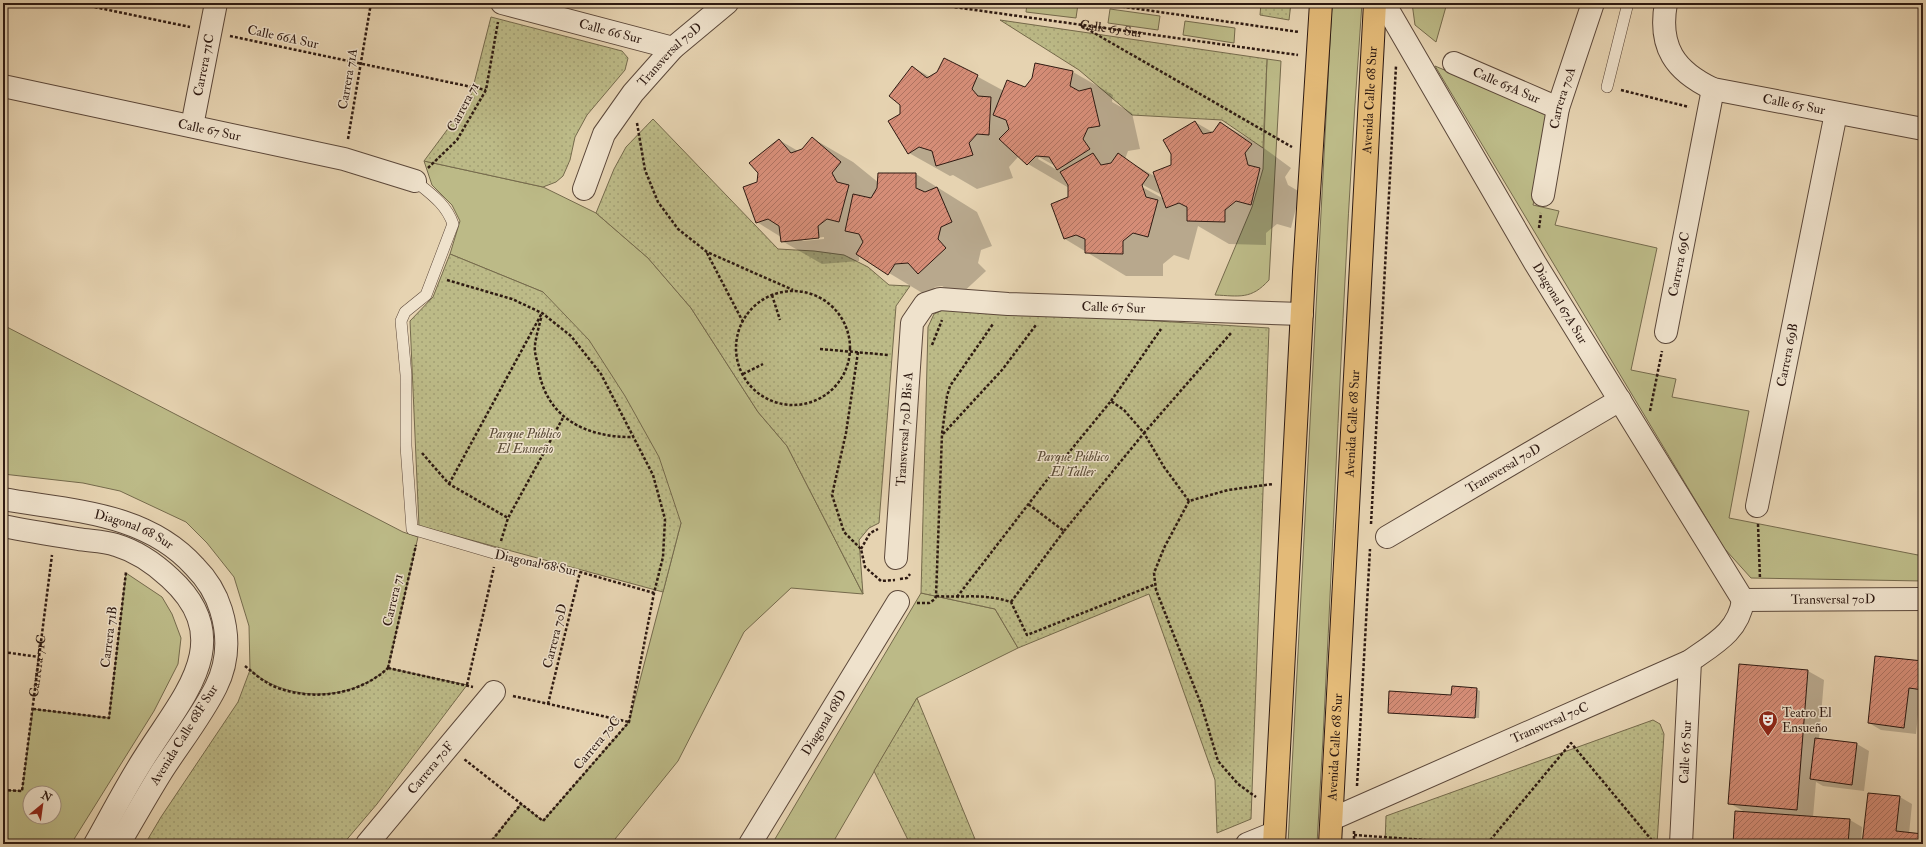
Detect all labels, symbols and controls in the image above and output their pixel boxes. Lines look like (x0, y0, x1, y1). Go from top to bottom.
street label: Calle 66 Sur (577, 16, 644, 47)
street label: Calle 65 Sur (1079, 17, 1144, 41)
street label: Transversal 70D (634, 19, 705, 90)
street label: Calle 66A Sur (246, 22, 320, 52)
street label: Carrera 71C (190, 33, 218, 98)
street label: Avenida Calle 68 Sur (1359, 46, 1381, 155)
street label: Carrera 71A (335, 47, 361, 111)
street label: Calle 65A Sur (1470, 64, 1543, 107)
street label: Carrera 70A (1547, 64, 1579, 130)
street label: Carrera 71 (443, 79, 483, 134)
street label: Calle 65 Sur (1761, 91, 1827, 118)
street label: Calle 67 Sur (177, 116, 242, 145)
street label: Carrera 69C (1665, 231, 1693, 298)
street label: Diagonal 67A Sur (1529, 260, 1591, 347)
street label: Calle 67 Sur (1081, 299, 1146, 317)
street label: Carrera 69B (1773, 322, 1802, 388)
street label: Avenida Calle 68 Sur (1342, 369, 1363, 479)
street label: Transversal 70D Bis A (893, 371, 917, 487)
park label: Parque Público El Ensueño (488, 426, 562, 457)
street label: Transversal 70D (1463, 440, 1544, 497)
park label: Parque Público El Taller (1036, 449, 1110, 480)
street label: Diagonal 68 Sur (93, 506, 177, 553)
street label: Diagonal 68 Sur (493, 546, 579, 580)
street label: Carrera 71 (379, 572, 407, 628)
street label: Transversal 70D (1791, 591, 1875, 608)
street label: Carrera 70D (539, 602, 571, 670)
street label: Carrera 71B (97, 605, 121, 669)
street label: Carrera 71C (26, 634, 50, 698)
street label: Avenida Calle 68F Sur (146, 682, 221, 789)
street label: Diagonal 68D (798, 687, 850, 758)
street label: Avenida Calle 68 Sur (1324, 693, 1346, 802)
street label: Transversal 70C (1508, 699, 1591, 747)
place label: Teatro El Ensueño (1782, 705, 1832, 736)
theatre icon: Teatro El Ensueño (1757, 709, 1779, 737)
street label: Carrera 70C (570, 713, 624, 773)
street label: Calle 65 Sur (1676, 720, 1695, 784)
street label: Carrera 70F (404, 738, 457, 798)
north arrow (22, 785, 62, 825)
text: N (38, 788, 55, 805)

